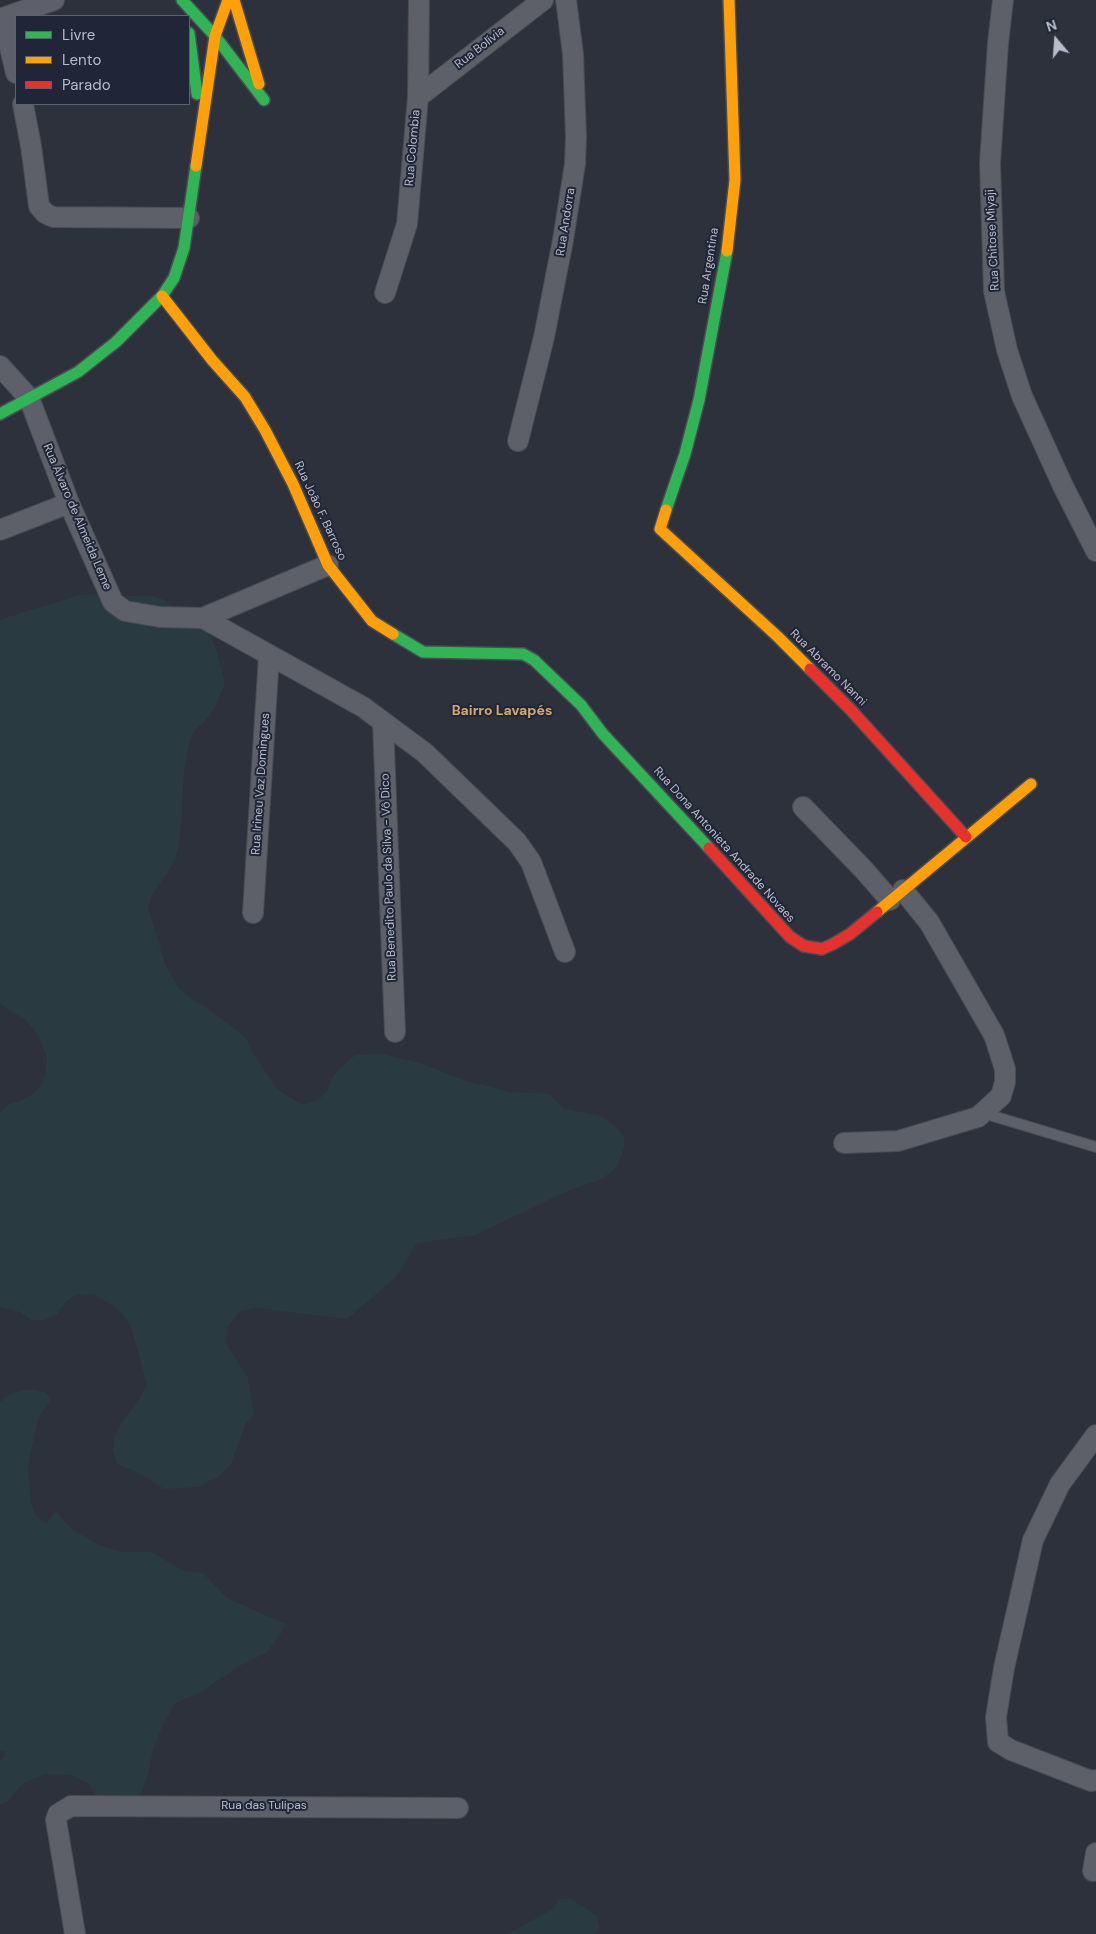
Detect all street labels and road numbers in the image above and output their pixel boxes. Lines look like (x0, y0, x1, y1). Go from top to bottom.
street label: Rua Bolívia (452, 24, 508, 72)
street label: Rua Colombia (402, 109, 424, 187)
street label: Rua Andorra (554, 187, 578, 257)
street label: Rua Chitose Miyaji (983, 189, 1003, 291)
street label: Rua Argentina (696, 227, 722, 305)
street label: Rua Álvaro de Almeida Leme (40, 442, 114, 592)
street label: Rua João F. Barroso (291, 459, 349, 563)
street label: Rua Abramo Nanni (787, 627, 869, 709)
street label: Rua Irineu Vaz Domingues (249, 712, 273, 856)
street label: Rua Dona Antonieta Andrade Novaes (650, 764, 798, 926)
street label: Rua Benedito Paulo da Silva - Vô Dico (378, 773, 400, 981)
street label: Rua das Tulipas (221, 1799, 307, 1813)

